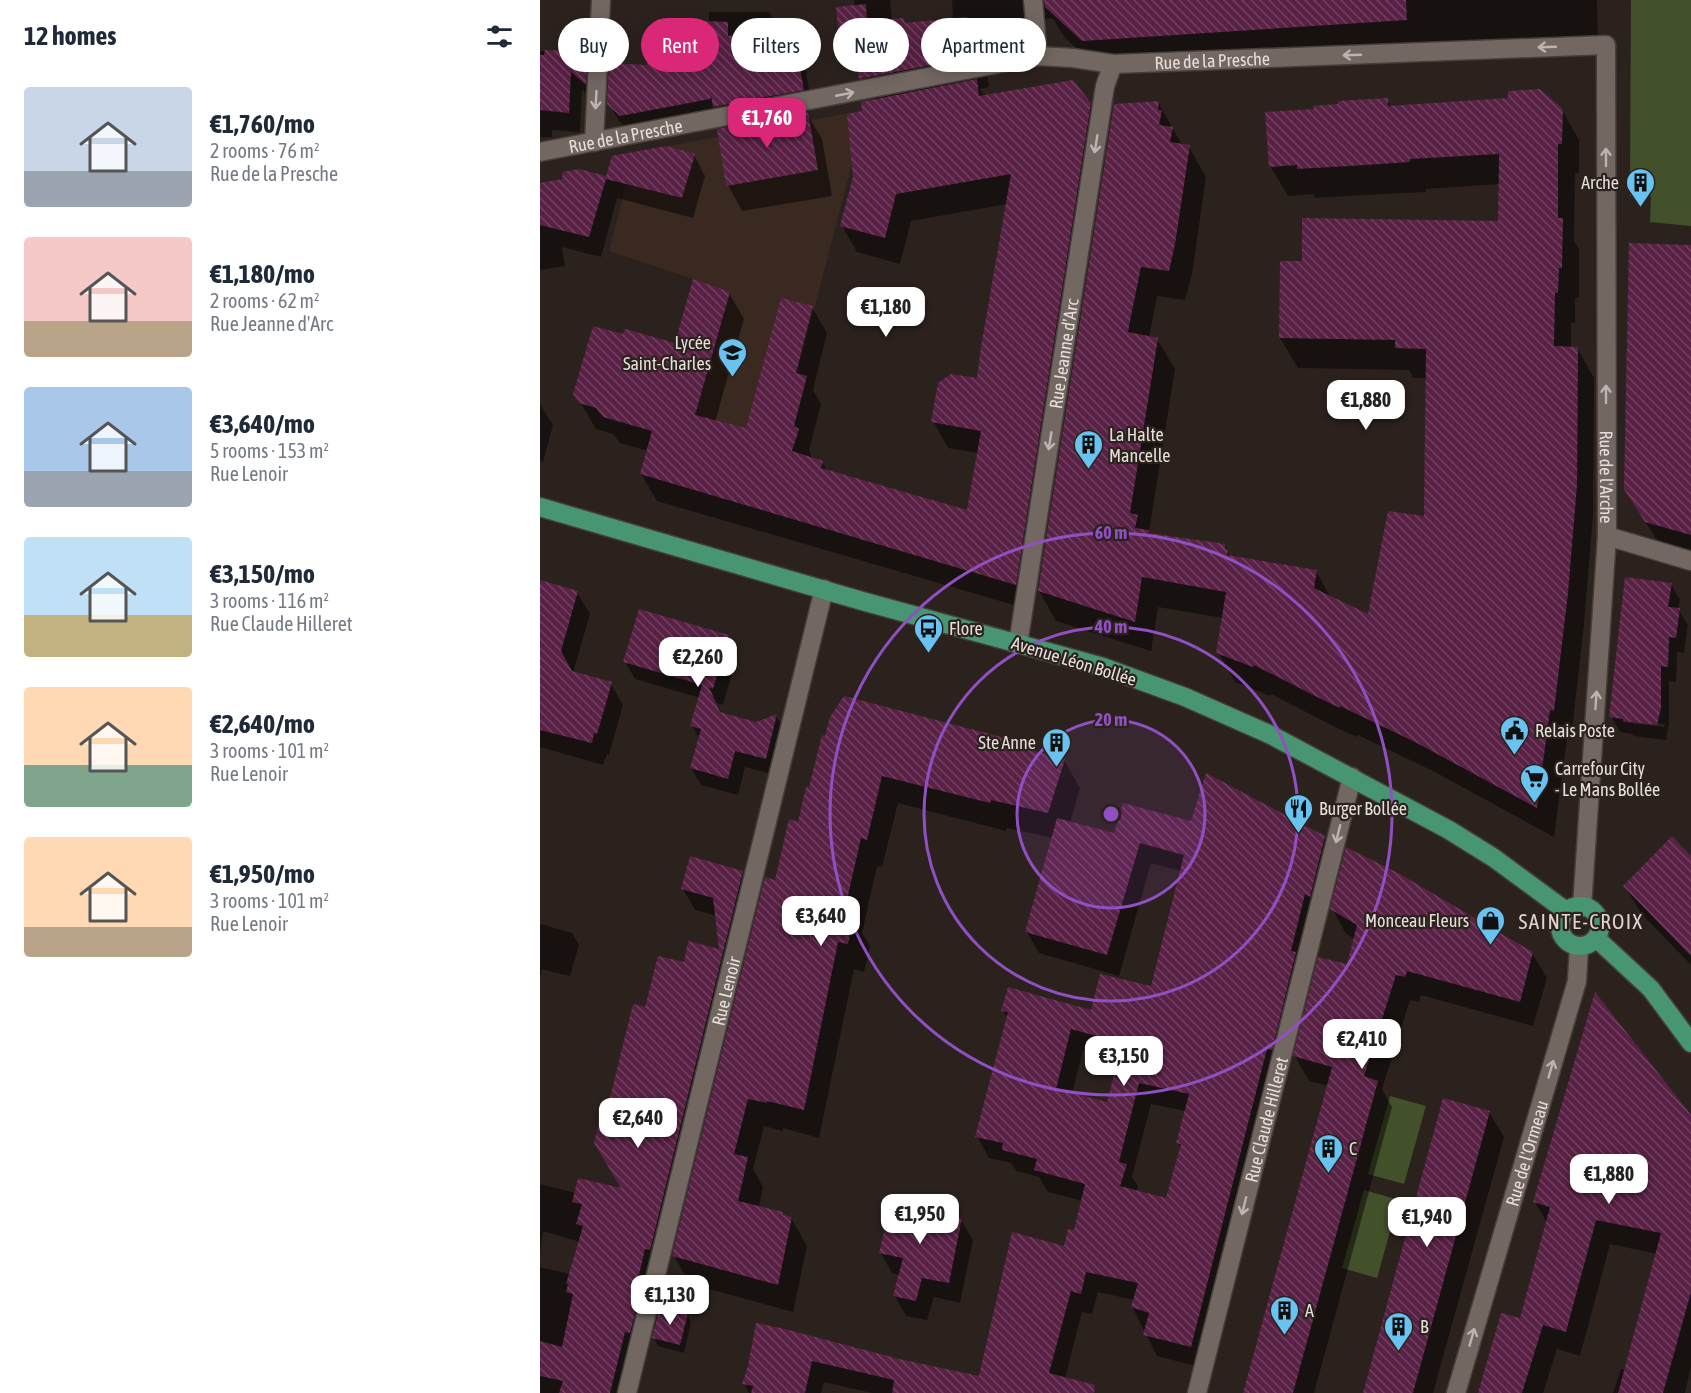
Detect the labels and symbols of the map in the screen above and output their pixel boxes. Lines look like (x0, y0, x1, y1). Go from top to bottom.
one-way arrow (1538, 42, 1558, 53)
street label: Rue de la Presche (1154, 47, 1270, 73)
one-way arrow (1343, 49, 1363, 60)
one-way arrow (835, 88, 854, 99)
one-way arrow (590, 90, 602, 110)
pin: €1,760 (718, 98, 816, 149)
street label: Rue de la Presche (567, 114, 684, 157)
one-way arrow (1090, 134, 1101, 154)
one-way arrow (1600, 147, 1612, 167)
building icon: Arche (1624, 166, 1656, 208)
place label: Arche (1581, 172, 1619, 193)
pin: €1,180 (837, 287, 935, 338)
street label: Rue Jeanne d'Arc (1044, 297, 1082, 410)
place label: Lycée Saint-Charles (623, 332, 711, 374)
school or university icon: Lycée Saint-Charles (716, 336, 748, 378)
pin: €1,880 (1317, 380, 1415, 431)
one-way arrow (1600, 384, 1612, 404)
place label: La Halte Mancelle (1109, 424, 1171, 466)
building icon: La Halte Mancelle (1072, 428, 1104, 470)
one-way arrow (1044, 430, 1055, 450)
street label: Rue de l'Arche (1596, 430, 1617, 523)
text: 60 m (1095, 522, 1127, 543)
bus stop icon: Flore (912, 612, 944, 654)
text: 40 m (1094, 616, 1127, 637)
place label: Flore (949, 618, 983, 639)
street label: Avenue Léon Bollée (1009, 632, 1139, 690)
pin: €2,260 (649, 637, 747, 688)
one-way arrow (1590, 690, 1601, 710)
text: 20 m (1095, 709, 1127, 730)
public building icon: Relais Poste (1498, 714, 1530, 756)
place label: Relais Poste (1535, 720, 1615, 741)
building icon: Ste Anne (1041, 726, 1073, 768)
place label: Ste Anne (978, 732, 1036, 753)
place label: Carrefour City - Le Mans Bollée (1555, 758, 1660, 800)
supermarket icon: Carrefour City - Le Mans Bollée (1518, 762, 1550, 804)
restaurant icon: Burger Bollée (1282, 792, 1314, 834)
place label: Burger Bollée (1319, 798, 1407, 819)
centre of rings (1101, 804, 1121, 824)
one-way arrow (1331, 824, 1343, 843)
pin: €3,640 (772, 896, 870, 947)
shop icon: Monceau Fleurs (1474, 904, 1506, 946)
district label: SAINTE-CROIX (1518, 909, 1644, 933)
place label: Monceau Fleurs (1365, 910, 1469, 931)
street label: Rue Lenoir (707, 954, 744, 1027)
pin: €2,410 (1313, 1019, 1411, 1070)
pin: €3,150 (1075, 1036, 1173, 1087)
street label: Rue Claude Hilleret (1240, 1055, 1292, 1184)
one-way arrow (1546, 1060, 1557, 1079)
pin: €2,640 (589, 1098, 687, 1149)
street label: Rue de l'Ormeau (1501, 1098, 1552, 1209)
building icon: C (1312, 1132, 1344, 1174)
place label: C (1349, 1138, 1357, 1159)
pin: €1,880 (1560, 1154, 1658, 1205)
pin: €1,950 (871, 1194, 969, 1245)
one-way arrow (1237, 1196, 1249, 1215)
pin: €1,940 (1378, 1197, 1476, 1248)
pin: €1,130 (621, 1275, 719, 1326)
building icon: A (1268, 1294, 1300, 1336)
place label: A (1305, 1300, 1314, 1321)
building icon: B (1383, 1310, 1415, 1352)
place label: B (1420, 1316, 1429, 1337)
one-way arrow (1467, 1328, 1478, 1347)

